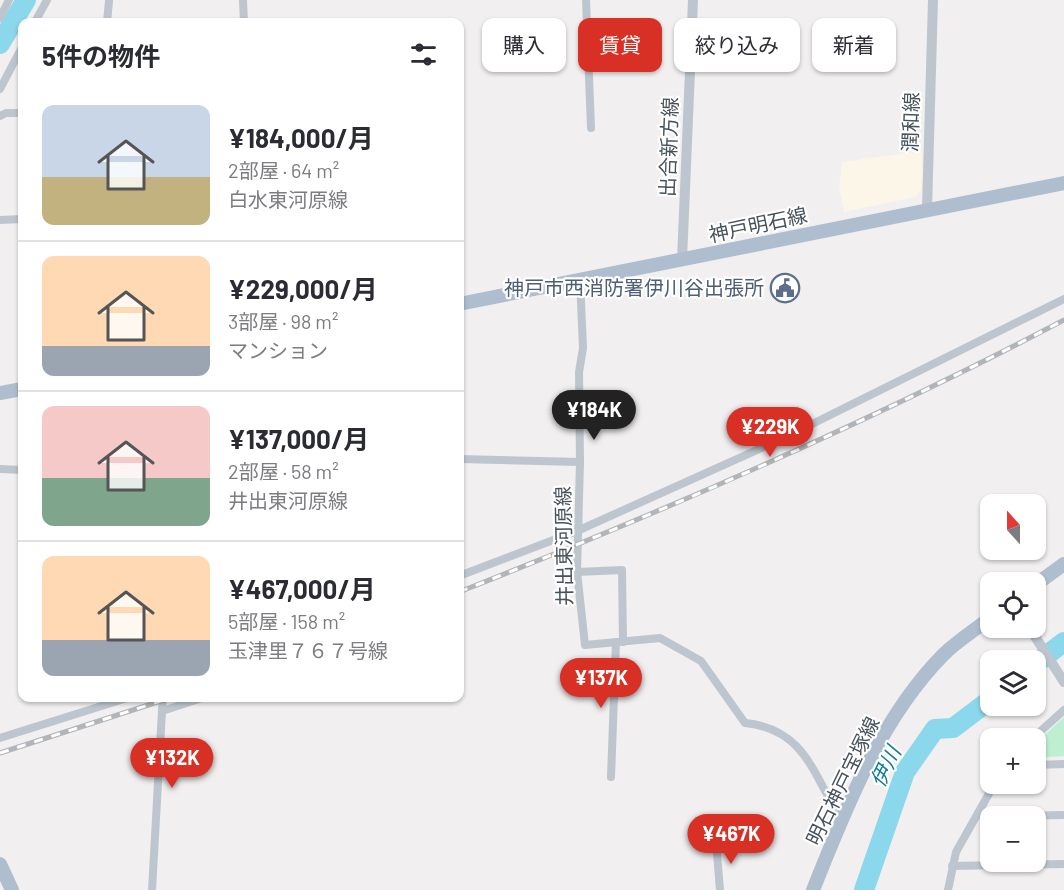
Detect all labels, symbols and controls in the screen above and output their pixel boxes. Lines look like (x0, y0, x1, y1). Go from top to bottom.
chip: 購入 (482, 18, 566, 72)
chip: 賃貸 (578, 18, 662, 72)
chip: 絞り込み (674, 18, 800, 72)
chip: 新着 (812, 18, 896, 72)
icon: filters (407, 38, 440, 71)
text: 5件の物件 (42, 40, 160, 71)
street label: 潤和線 (897, 92, 923, 152)
street label: 出合新方線 (654, 97, 682, 197)
text: ¥184,000/月 (228, 122, 374, 153)
icon: home (90, 129, 162, 201)
text: 2部屋 · 64 m² (228, 158, 339, 182)
text: 白水東河原線 (228, 187, 348, 211)
street label: 神戸明石線 (706, 202, 809, 246)
public building icon: 神戸市西消防署伊川谷出張所 (769, 272, 801, 304)
text: ¥229,000/月 (228, 273, 378, 304)
place label: 神戸市西消防署伊川谷出張所 (504, 275, 764, 299)
icon: home (90, 280, 162, 352)
text: 3部屋 · 98 m² (228, 309, 338, 333)
text: マンション (228, 338, 328, 362)
pin: ¥184K (552, 390, 636, 441)
text: ¥184K (566, 397, 622, 421)
pin: ¥229K (728, 407, 812, 458)
text: ¥229K (740, 414, 800, 438)
text: ¥137,000/月 (228, 423, 369, 454)
icon: home (90, 430, 162, 502)
text: 2部屋 · 58 m² (228, 459, 339, 483)
street label: 井出東河原線 (550, 486, 576, 606)
text: 井出東河原線 (228, 488, 348, 512)
north arrow (980, 494, 1046, 560)
map controls (980, 494, 1046, 872)
button: locate (980, 572, 1046, 638)
text: ¥467,000/月 (228, 573, 376, 604)
icon: home (90, 580, 162, 652)
text: 5部屋 · 158 m² (228, 609, 345, 633)
text: 玉津里７６７号線 (228, 638, 388, 662)
button: layers (980, 650, 1046, 716)
pin: ¥137K (559, 658, 643, 709)
text: ¥137K (574, 665, 628, 689)
street label: 明石神戸宝塚線 (801, 712, 884, 849)
button: + (980, 728, 1046, 794)
pin: ¥132K (130, 738, 214, 789)
water label: 伊川 (864, 740, 906, 791)
text: ¥132K (144, 745, 200, 769)
button: − (980, 806, 1046, 872)
pin: ¥467K (689, 814, 773, 865)
text: ¥467K (702, 821, 761, 845)

